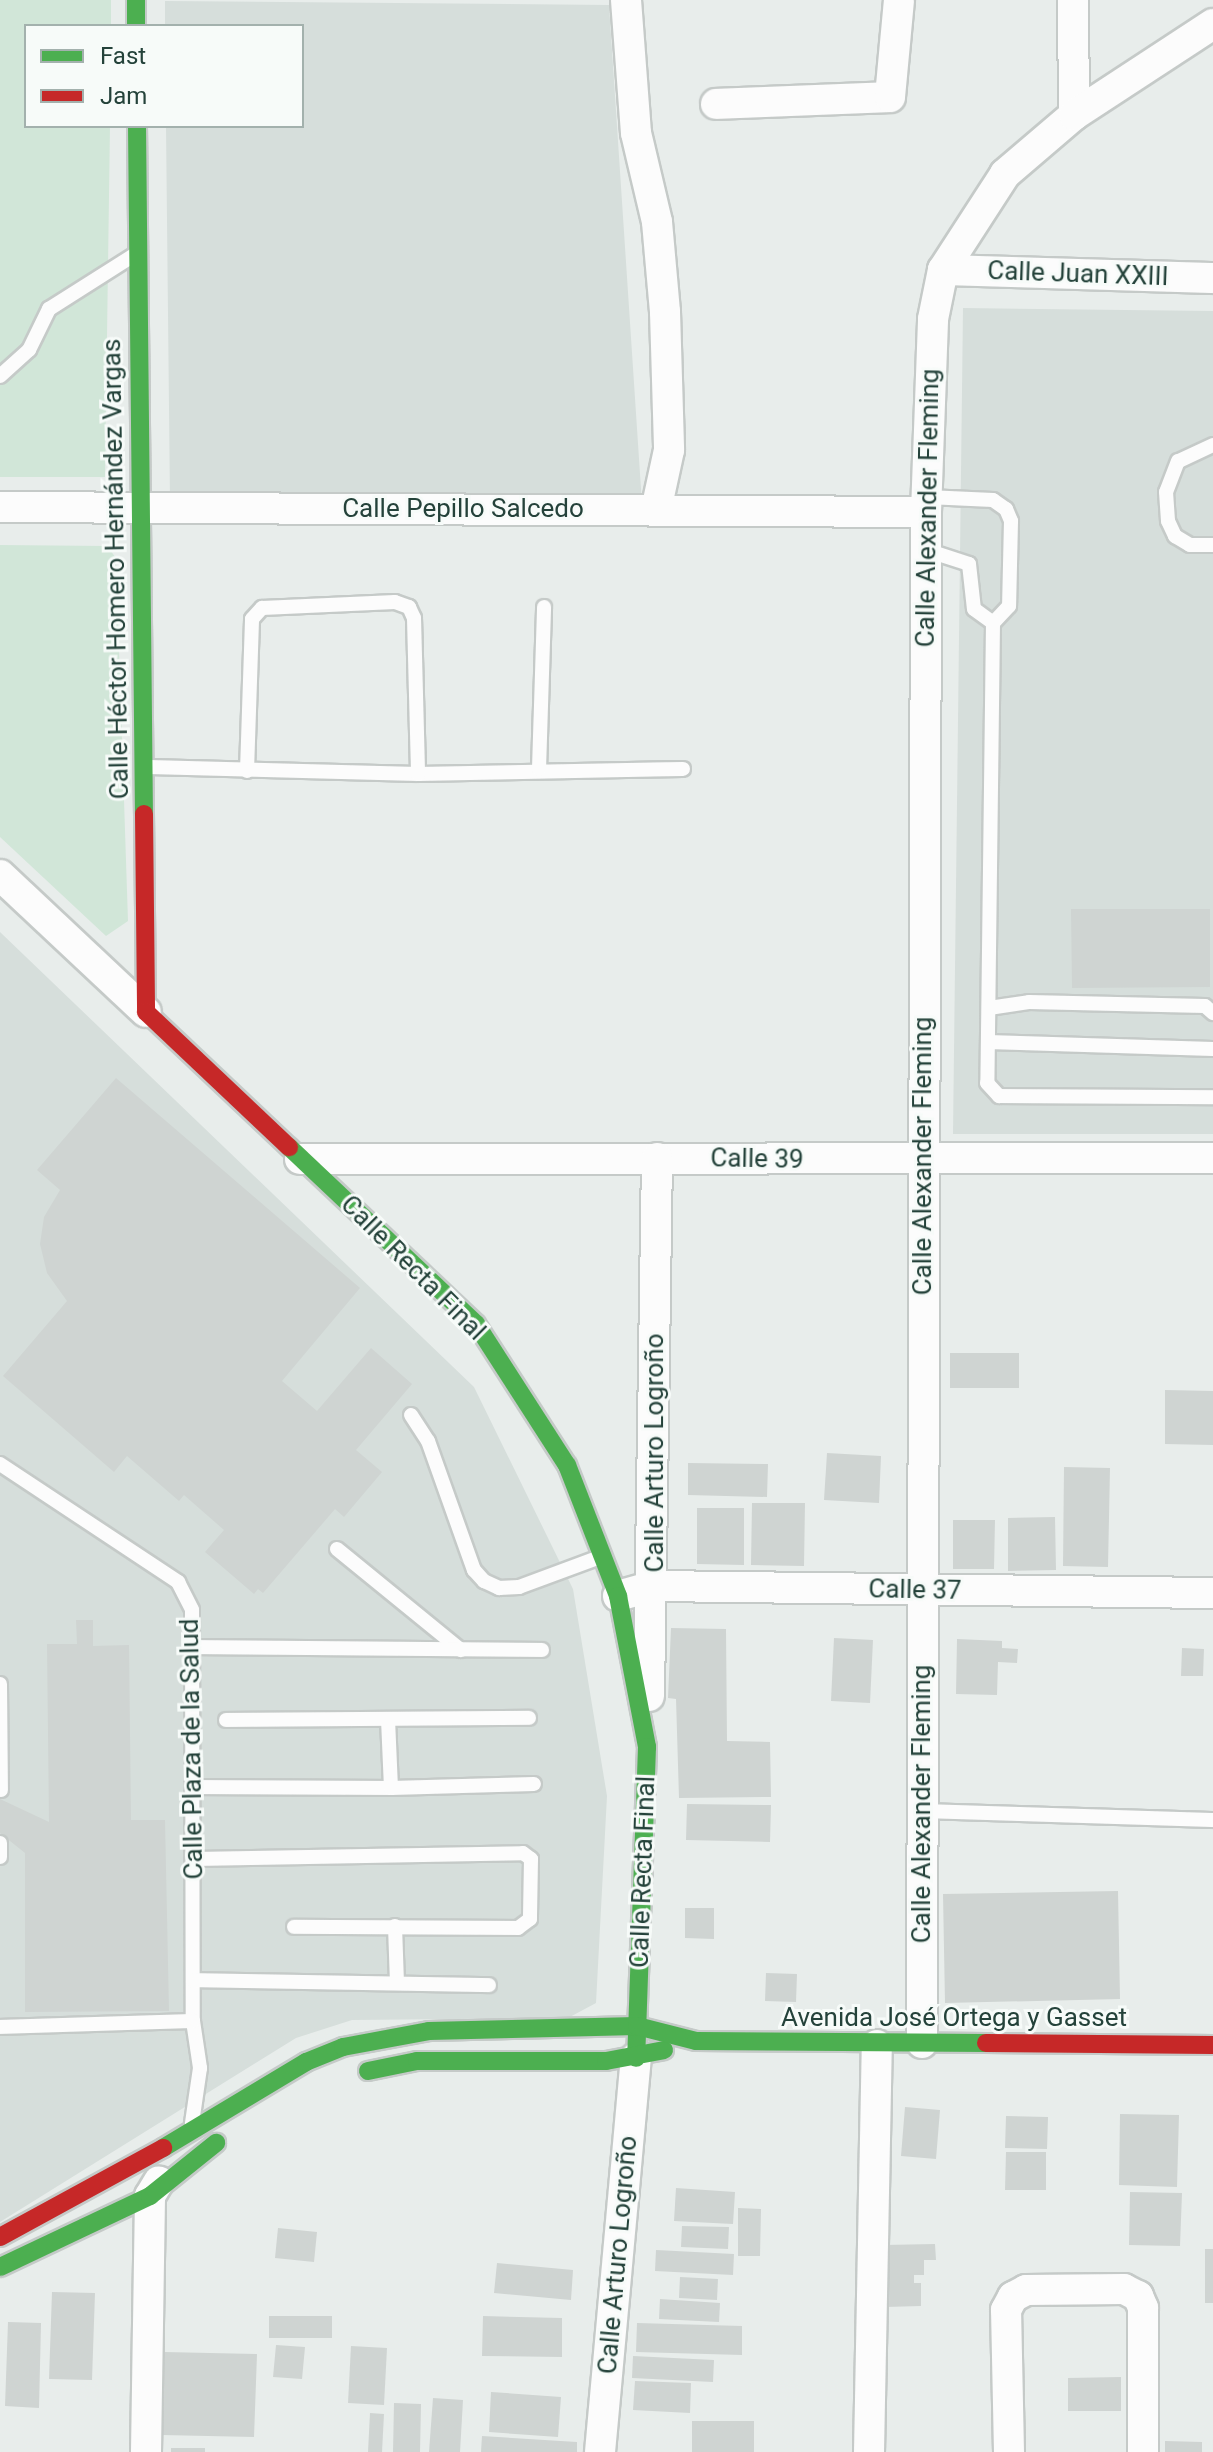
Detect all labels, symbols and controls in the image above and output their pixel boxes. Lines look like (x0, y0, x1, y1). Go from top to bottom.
legend (24, 24, 304, 128)
text: Fast (100, 42, 146, 70)
text: Jam (100, 82, 147, 110)
street label: Calle Juan XXIII (987, 255, 1169, 293)
street label: Calle Héctor Homero Hernández Vargas (96, 338, 136, 800)
street label: Calle Alexander Fleming (910, 368, 946, 648)
street label: Calle Pepillo Salcedo (342, 493, 584, 525)
street label: Calle Alexander Fleming (907, 1017, 939, 1295)
street label: Calle 39 (710, 1143, 804, 1175)
street label: Calle Recta Final (334, 1189, 492, 1347)
street label: Calle Arturo Logroño (639, 1333, 671, 1573)
street label: Calle 37 (868, 1574, 962, 1606)
street label: Calle Plaza de la Salud (174, 1618, 210, 1880)
street label: Calle Alexander Fleming (906, 1665, 938, 1943)
street label: Calle Recta Final (624, 1776, 662, 1968)
street label: Avenida José Ortega y Gasset (781, 2002, 1127, 2034)
street label: Calle Arturo Logroño (592, 2135, 644, 2375)

